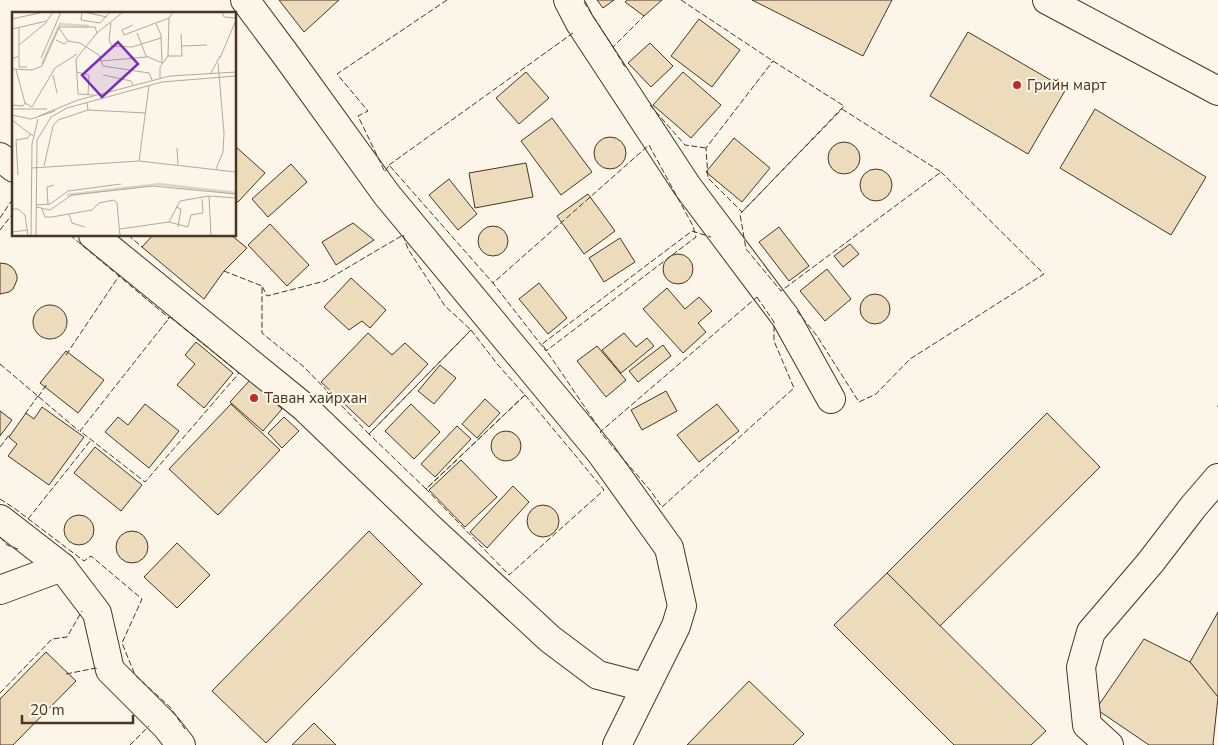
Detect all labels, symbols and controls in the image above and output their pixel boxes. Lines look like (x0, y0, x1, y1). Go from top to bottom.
inset map (12, 12, 236, 236)
place label: Грийн март (1027, 75, 1107, 95)
marker: Грийн март (1011, 79, 1023, 91)
place label: Таван хайрхан (264, 388, 367, 408)
marker: Таван хайрхан (248, 392, 260, 404)
scale bar (22, 692, 134, 724)
text: 20 m (30, 700, 65, 720)

